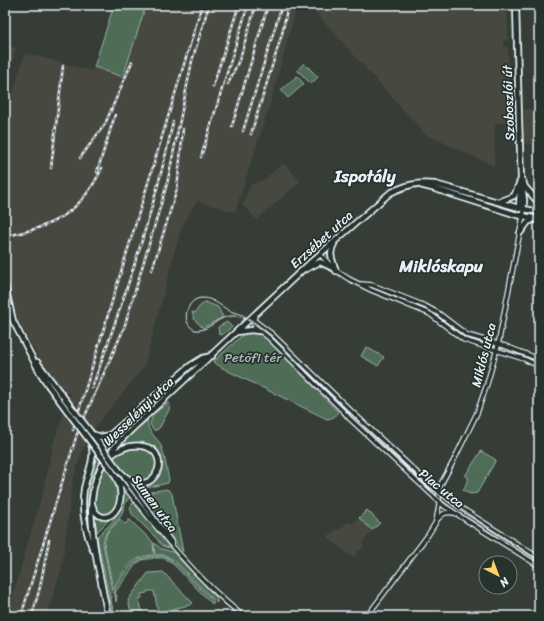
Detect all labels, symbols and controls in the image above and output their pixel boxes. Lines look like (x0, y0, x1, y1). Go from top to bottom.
street label: Szoboszlói út (496, 64, 521, 141)
district label: Ispotály (333, 161, 397, 191)
street label: Erzsébet utca (284, 204, 359, 274)
district label: Miklóskapu (398, 251, 484, 281)
street label: Miklós utca (464, 320, 503, 390)
park label: Petőfi tér (224, 346, 282, 369)
street label: Wesselényi utca (97, 371, 180, 451)
street label: Piac utca (414, 463, 470, 514)
street label: Sumen utca (125, 469, 184, 538)
north arrow (478, 555, 518, 595)
text: N (495, 572, 514, 592)

